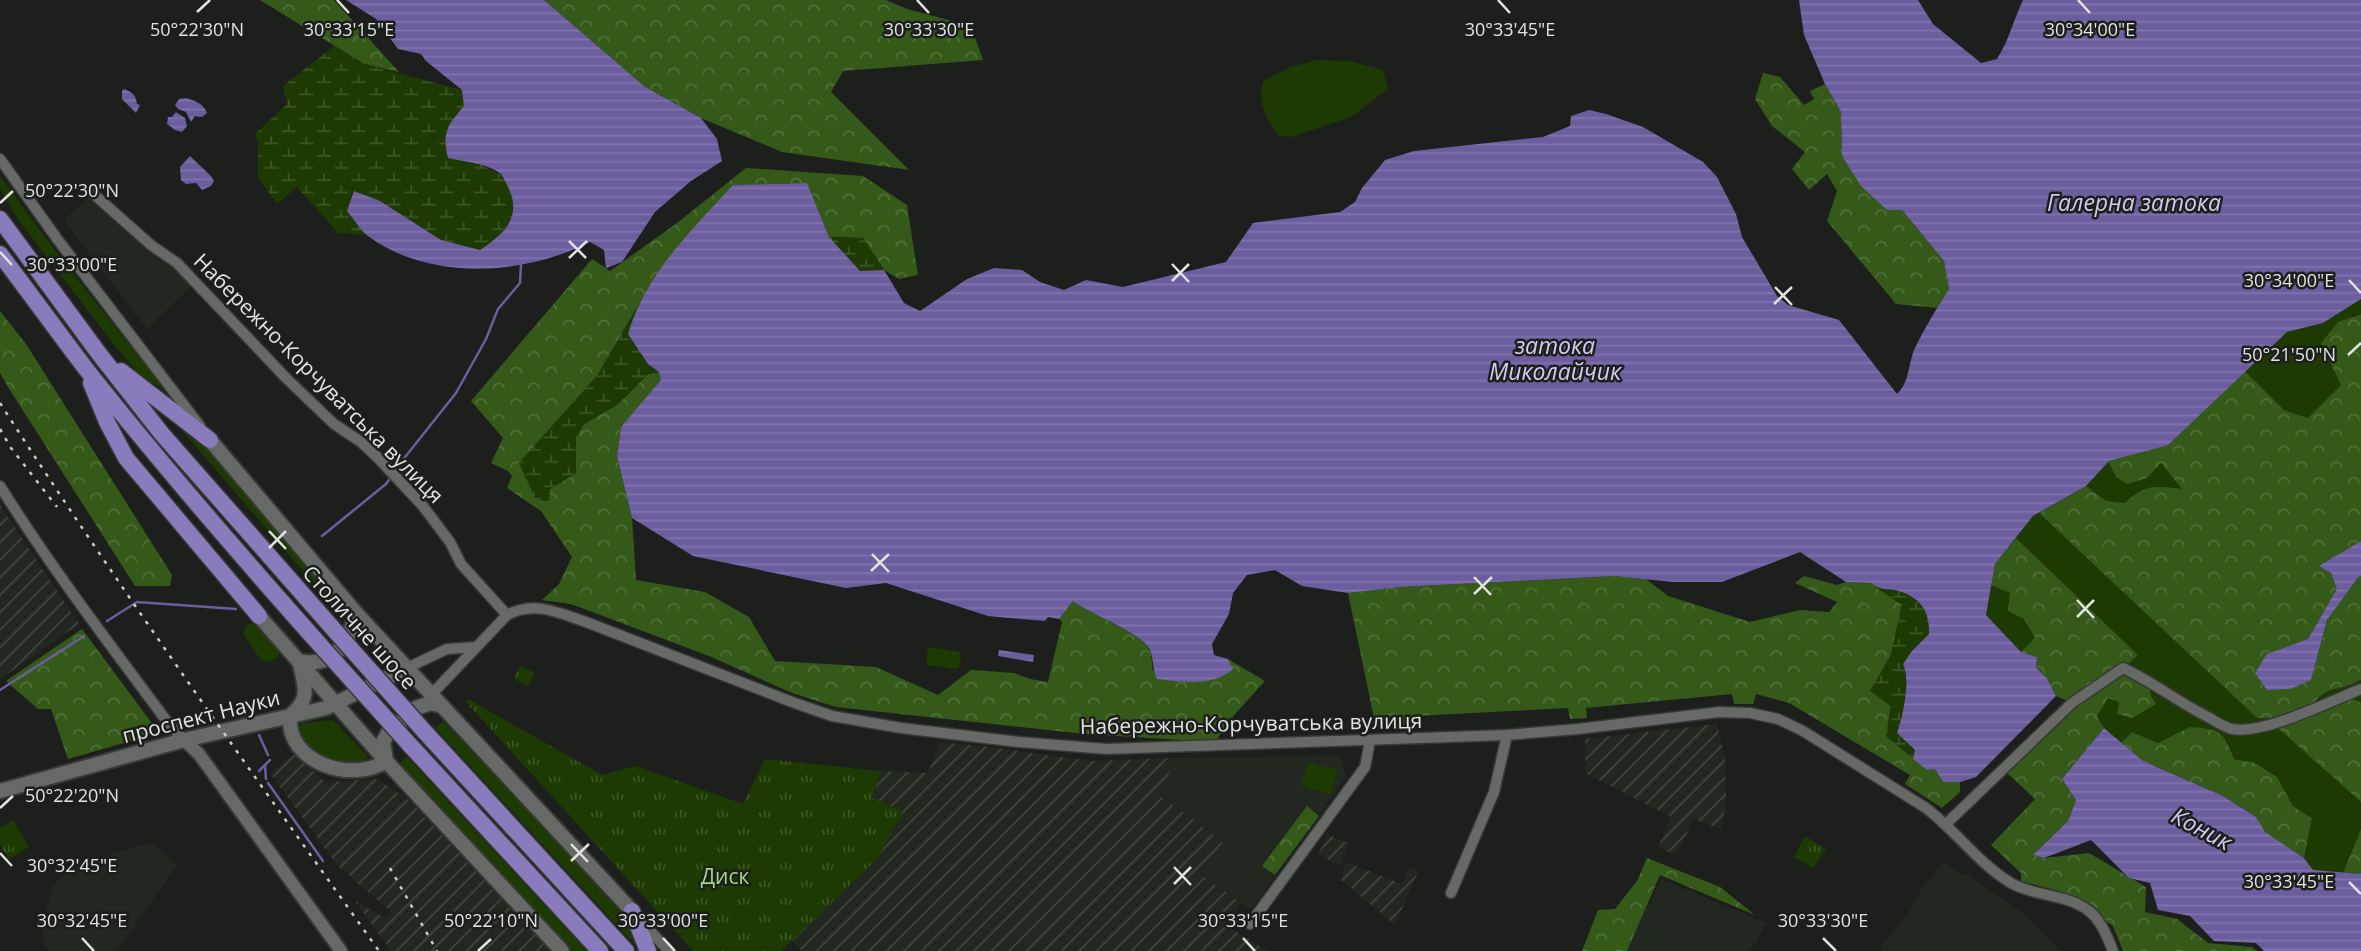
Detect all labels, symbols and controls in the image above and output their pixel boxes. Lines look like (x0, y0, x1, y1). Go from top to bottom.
text: 50°22'30"N (150, 17, 244, 41)
text: 30°33'15"E (304, 17, 394, 41)
text: 30°33'30"E (884, 17, 974, 41)
text: 30°33'45"E (1465, 17, 1555, 41)
text: 30°34'00"E (2045, 17, 2135, 41)
text: 50°22'30"N (25, 178, 119, 202)
water label: Галерна затока (2047, 186, 2221, 218)
street label: Набережно-Корчуватська вулиця (188, 247, 450, 509)
text: 30°33'00"E (27, 252, 117, 276)
text: 30°34'00"E (2244, 268, 2334, 292)
water label: затока Миколайчик (1489, 329, 1623, 387)
text: 50°21'50"N (2242, 342, 2336, 366)
street label: Столичне шосе (297, 559, 423, 695)
street label: проспект Науки (119, 683, 283, 749)
street label: Набережно-Корчуватська вулиця (1080, 706, 1422, 740)
text: 50°22'20"N (25, 783, 119, 807)
water label: Коник (2166, 799, 2239, 858)
text: 30°32'45"E (27, 853, 117, 877)
park label: Диск (701, 862, 749, 890)
text: 30°33'45"E (2244, 869, 2334, 893)
text: 30°32'45"E (37, 908, 127, 932)
text: 50°22'10"N (444, 908, 538, 932)
text: 30°33'00"E (618, 908, 708, 932)
text: 30°33'15"E (1198, 908, 1288, 932)
text: 30°33'30"E (1778, 908, 1868, 932)

